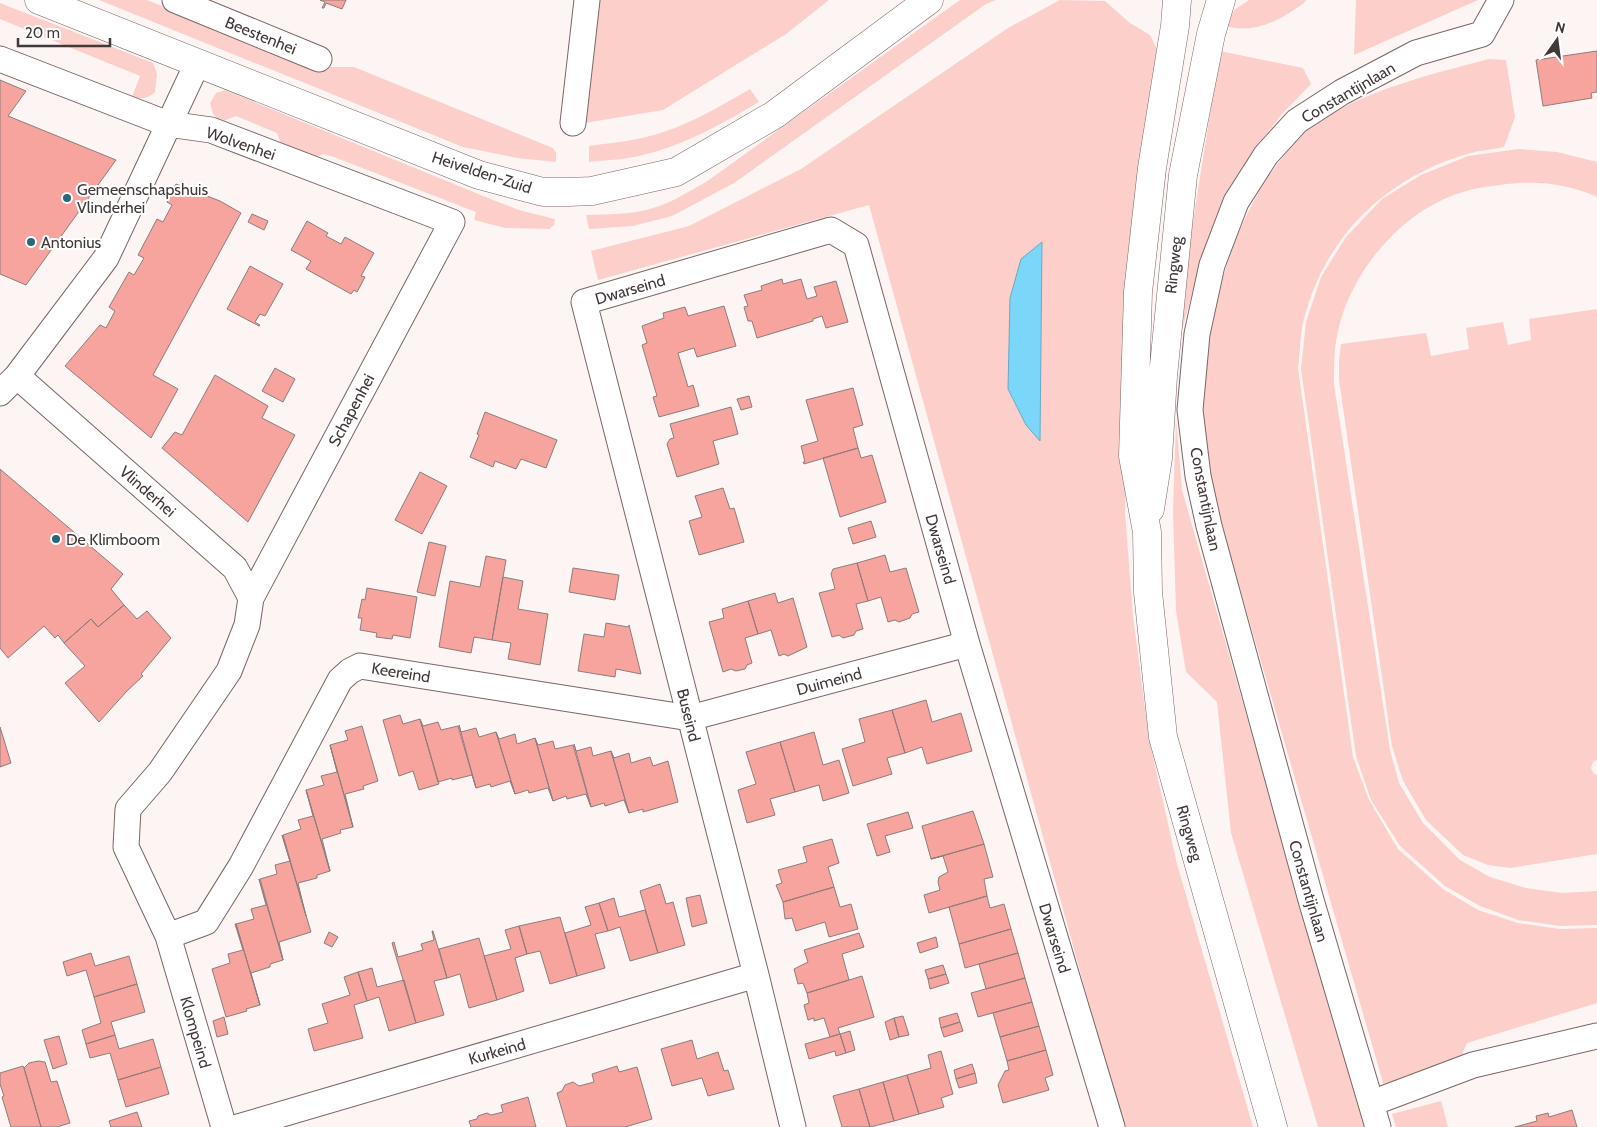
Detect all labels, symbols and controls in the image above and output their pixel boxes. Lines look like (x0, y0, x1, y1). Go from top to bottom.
street label: Beestenhei (222, 13, 299, 58)
scale bar (18, 15, 110, 47)
north arrow (1532, 15, 1582, 65)
text: N (1553, 17, 1567, 37)
text: 20 m (25, 24, 60, 42)
street label: Constantijnlaan (1298, 58, 1399, 127)
street label: Wolvenhei (204, 123, 278, 164)
street label: Heivelden-Zuid (430, 147, 534, 198)
place label: Gemeenschapshuis Vlinderhei (77, 180, 208, 217)
marker: Gemeenschapshuis Vlinderhei (61, 192, 73, 204)
place label: Antonius (41, 233, 102, 252)
street label: Ringweg (1161, 234, 1186, 295)
marker: Antonius (25, 236, 37, 248)
street label: Dwarseind (593, 270, 667, 309)
street label: Schapenhei (324, 371, 378, 450)
street label: Constantijnlaan (1186, 446, 1225, 553)
street label: Vlinderhei (116, 462, 180, 521)
street label: Dwarseind (921, 512, 960, 586)
place label: De Klimboom (66, 530, 160, 549)
marker: De Klimboom (50, 533, 62, 545)
street label: Keereind (370, 658, 432, 687)
street label: Duimeind (794, 664, 864, 699)
street label: Buseind (673, 687, 704, 744)
street label: Ringweg (1172, 803, 1207, 864)
street label: Constantijnlaan (1285, 838, 1332, 944)
street label: Dwarseind (1035, 901, 1074, 975)
street label: Klompeind (176, 994, 215, 1070)
street label: Kurkeind (466, 1034, 528, 1069)

